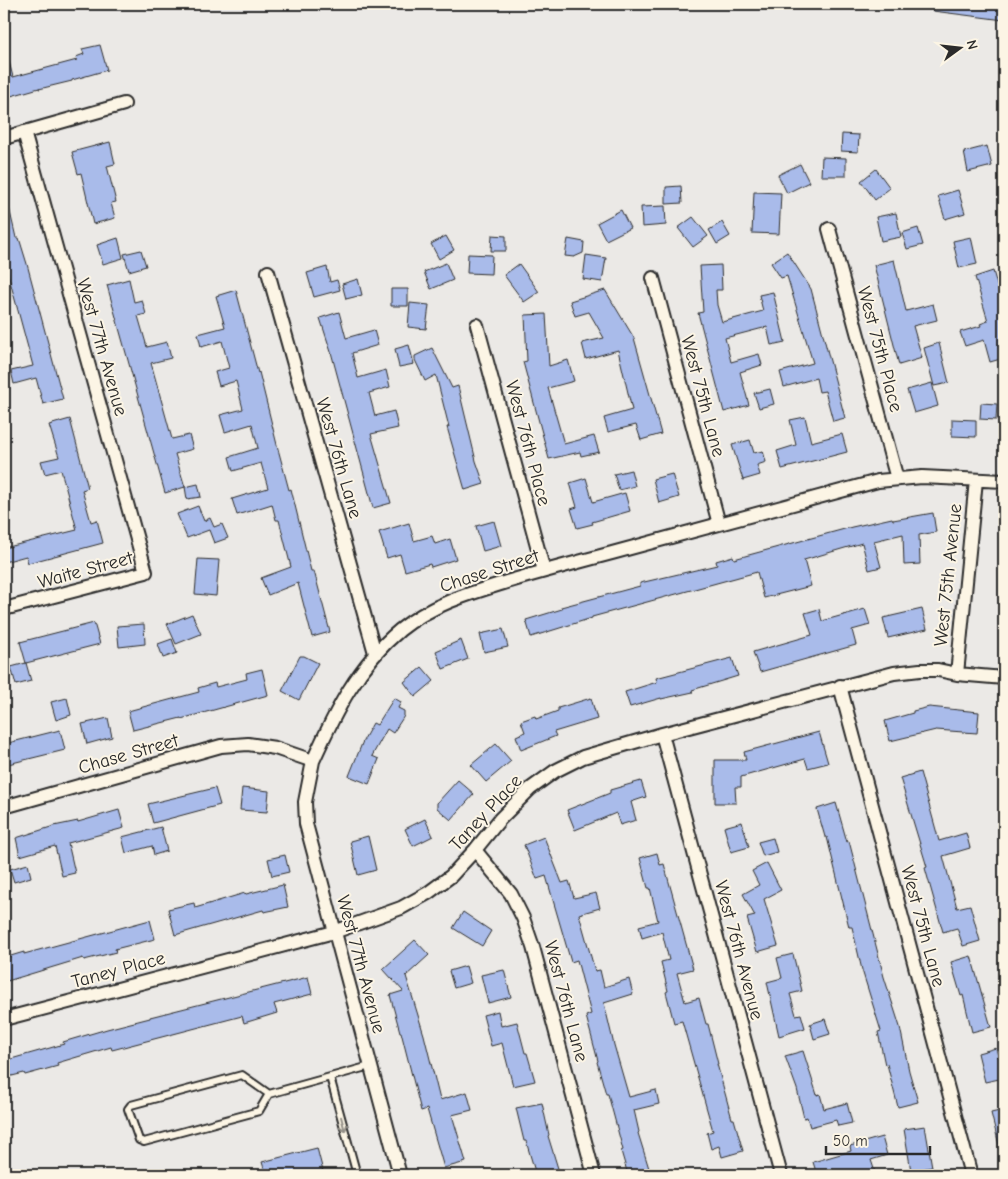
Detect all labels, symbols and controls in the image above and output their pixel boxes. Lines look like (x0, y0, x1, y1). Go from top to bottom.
north arrow (936, 22, 986, 72)
text: N (963, 38, 981, 51)
street label: West 77th Avenue (72, 276, 132, 419)
street label: West 75th Place (853, 284, 907, 414)
street label: West 75th Lane (676, 333, 730, 459)
street label: West 76th Place (501, 378, 555, 508)
street label: West 76th Lane (311, 395, 367, 521)
street label: West 75th Avenue (930, 503, 966, 648)
street label: Chase Street (437, 544, 542, 597)
street label: Waite Street (35, 547, 136, 593)
street label: Chase Street (76, 729, 181, 779)
street label: Taney Place (445, 770, 527, 855)
street label: West 75th Lane (896, 863, 950, 989)
street label: West 76th Avenue (710, 878, 768, 1022)
street label: West 77th Avenue (332, 893, 390, 1036)
street label: West 76th Lane (539, 938, 593, 1064)
street label: Taney Place (69, 947, 168, 993)
one-way arrow (338, 1115, 348, 1131)
scale bar (826, 1124, 929, 1156)
text: 50 m (833, 1132, 868, 1150)

